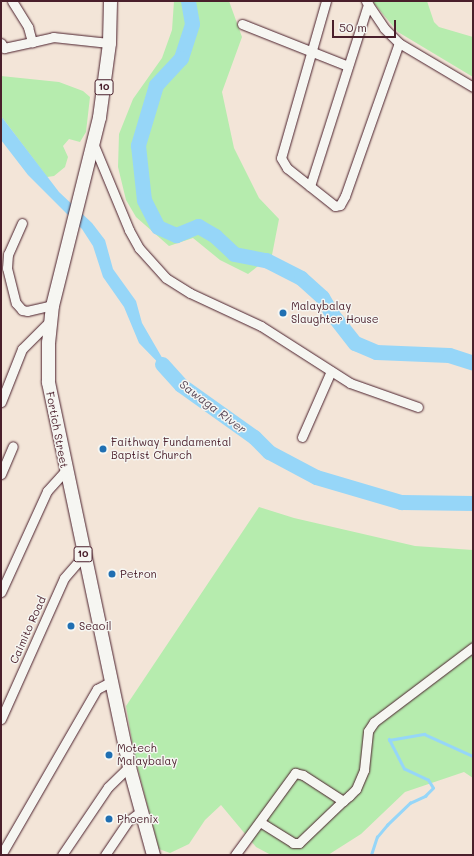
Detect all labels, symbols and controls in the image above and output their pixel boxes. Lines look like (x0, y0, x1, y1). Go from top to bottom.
scale bar (334, 12, 398, 38)
text: 50 m (339, 19, 367, 35)
road number: 10 (94, 79, 114, 95)
place label: Malaybalay Slaughter House (291, 300, 379, 326)
marker: Malaybalay Slaughter House (278, 308, 288, 318)
water label: Sawaga River (177, 377, 249, 437)
street label: Fortich Street (43, 391, 71, 469)
place label: Faithway Fundamental Baptist Church (111, 436, 231, 462)
marker: Faithway Fundamental Baptist Church (98, 444, 108, 454)
road number: 10 (73, 546, 93, 562)
place label: Petron (120, 567, 157, 581)
marker: Petron (107, 569, 117, 579)
street label: Caimito Road (7, 594, 49, 666)
place label: Seaoil (79, 619, 112, 633)
marker: Seaoil (66, 621, 76, 631)
place label: Motech Malaybalay (117, 742, 177, 768)
marker: Motech Malaybalay (104, 750, 114, 760)
place label: Phoenix (117, 812, 158, 826)
marker: Phoenix (104, 814, 114, 824)

